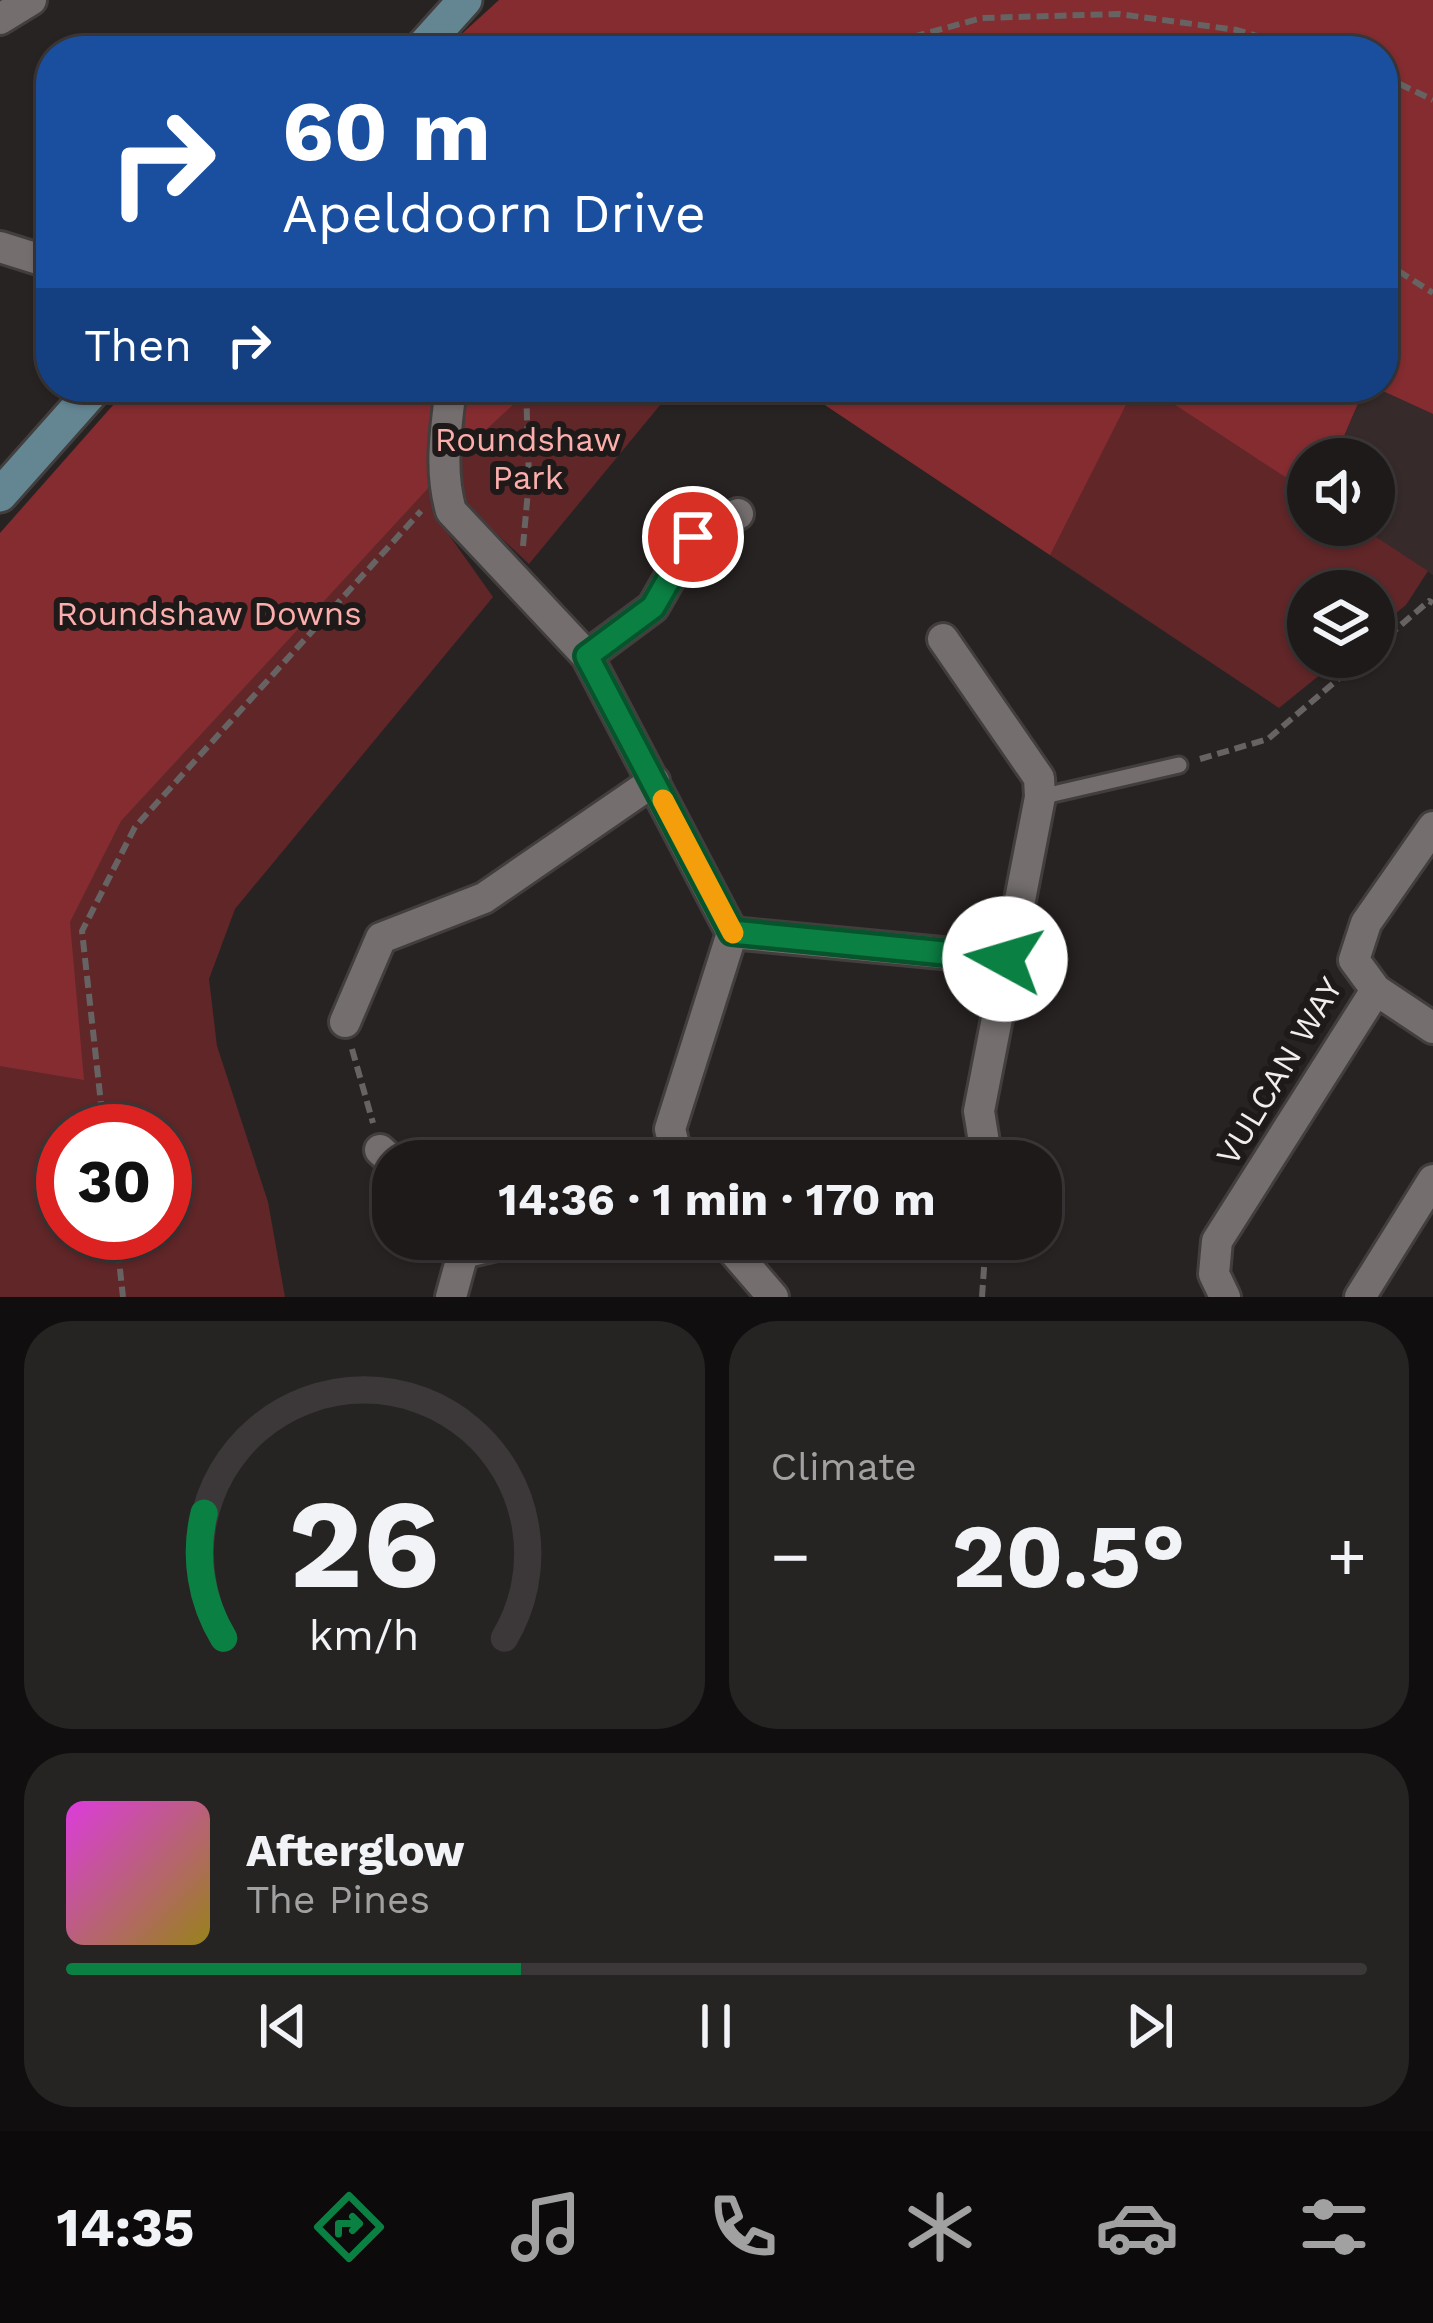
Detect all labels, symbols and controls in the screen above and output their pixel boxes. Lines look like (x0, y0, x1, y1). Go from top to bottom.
text: 60 m (282, 82, 491, 180)
icon: right (84, 84, 240, 240)
text: Apeldoorn Drive (282, 182, 706, 245)
icon: right (216, 312, 282, 378)
text: Then (84, 319, 192, 372)
park label: Roundshaw Park (435, 420, 621, 497)
map controls (1287, 438, 1395, 678)
button: sound (1287, 438, 1395, 546)
pin (642, 486, 744, 588)
icon: arrive (660, 504, 726, 570)
button: layers (1287, 570, 1395, 678)
park label: Roundshaw Downs (56, 594, 362, 633)
position arrow (942, 896, 1068, 1022)
street label: VULCAN WAY (1208, 970, 1350, 1172)
speed limit sign: 30 (36, 1104, 192, 1260)
text: 14:36 · 1 min · 170 m (498, 1173, 936, 1226)
text: Climate (771, 1444, 917, 1489)
text: 26 (289, 1471, 440, 1617)
text: 20.5° (952, 1503, 1186, 1609)
text: − (771, 1518, 810, 1595)
text: + (1327, 1518, 1367, 1595)
text: km/h (309, 1610, 419, 1660)
text: Afterglow (246, 1824, 465, 1877)
text: The Pines (246, 1877, 430, 1922)
icon: previous (250, 1993, 316, 2059)
icon: pause (683, 1993, 749, 2059)
icon: next (1117, 1993, 1183, 2059)
icon: directions (307, 2185, 391, 2269)
icon: music (504, 2185, 588, 2269)
icon: phone (701, 2185, 785, 2269)
icon: climate (898, 2185, 982, 2269)
icon: car (1095, 2185, 1179, 2269)
icon: filters (1292, 2185, 1376, 2269)
text: 14:35 (57, 2196, 194, 2259)

